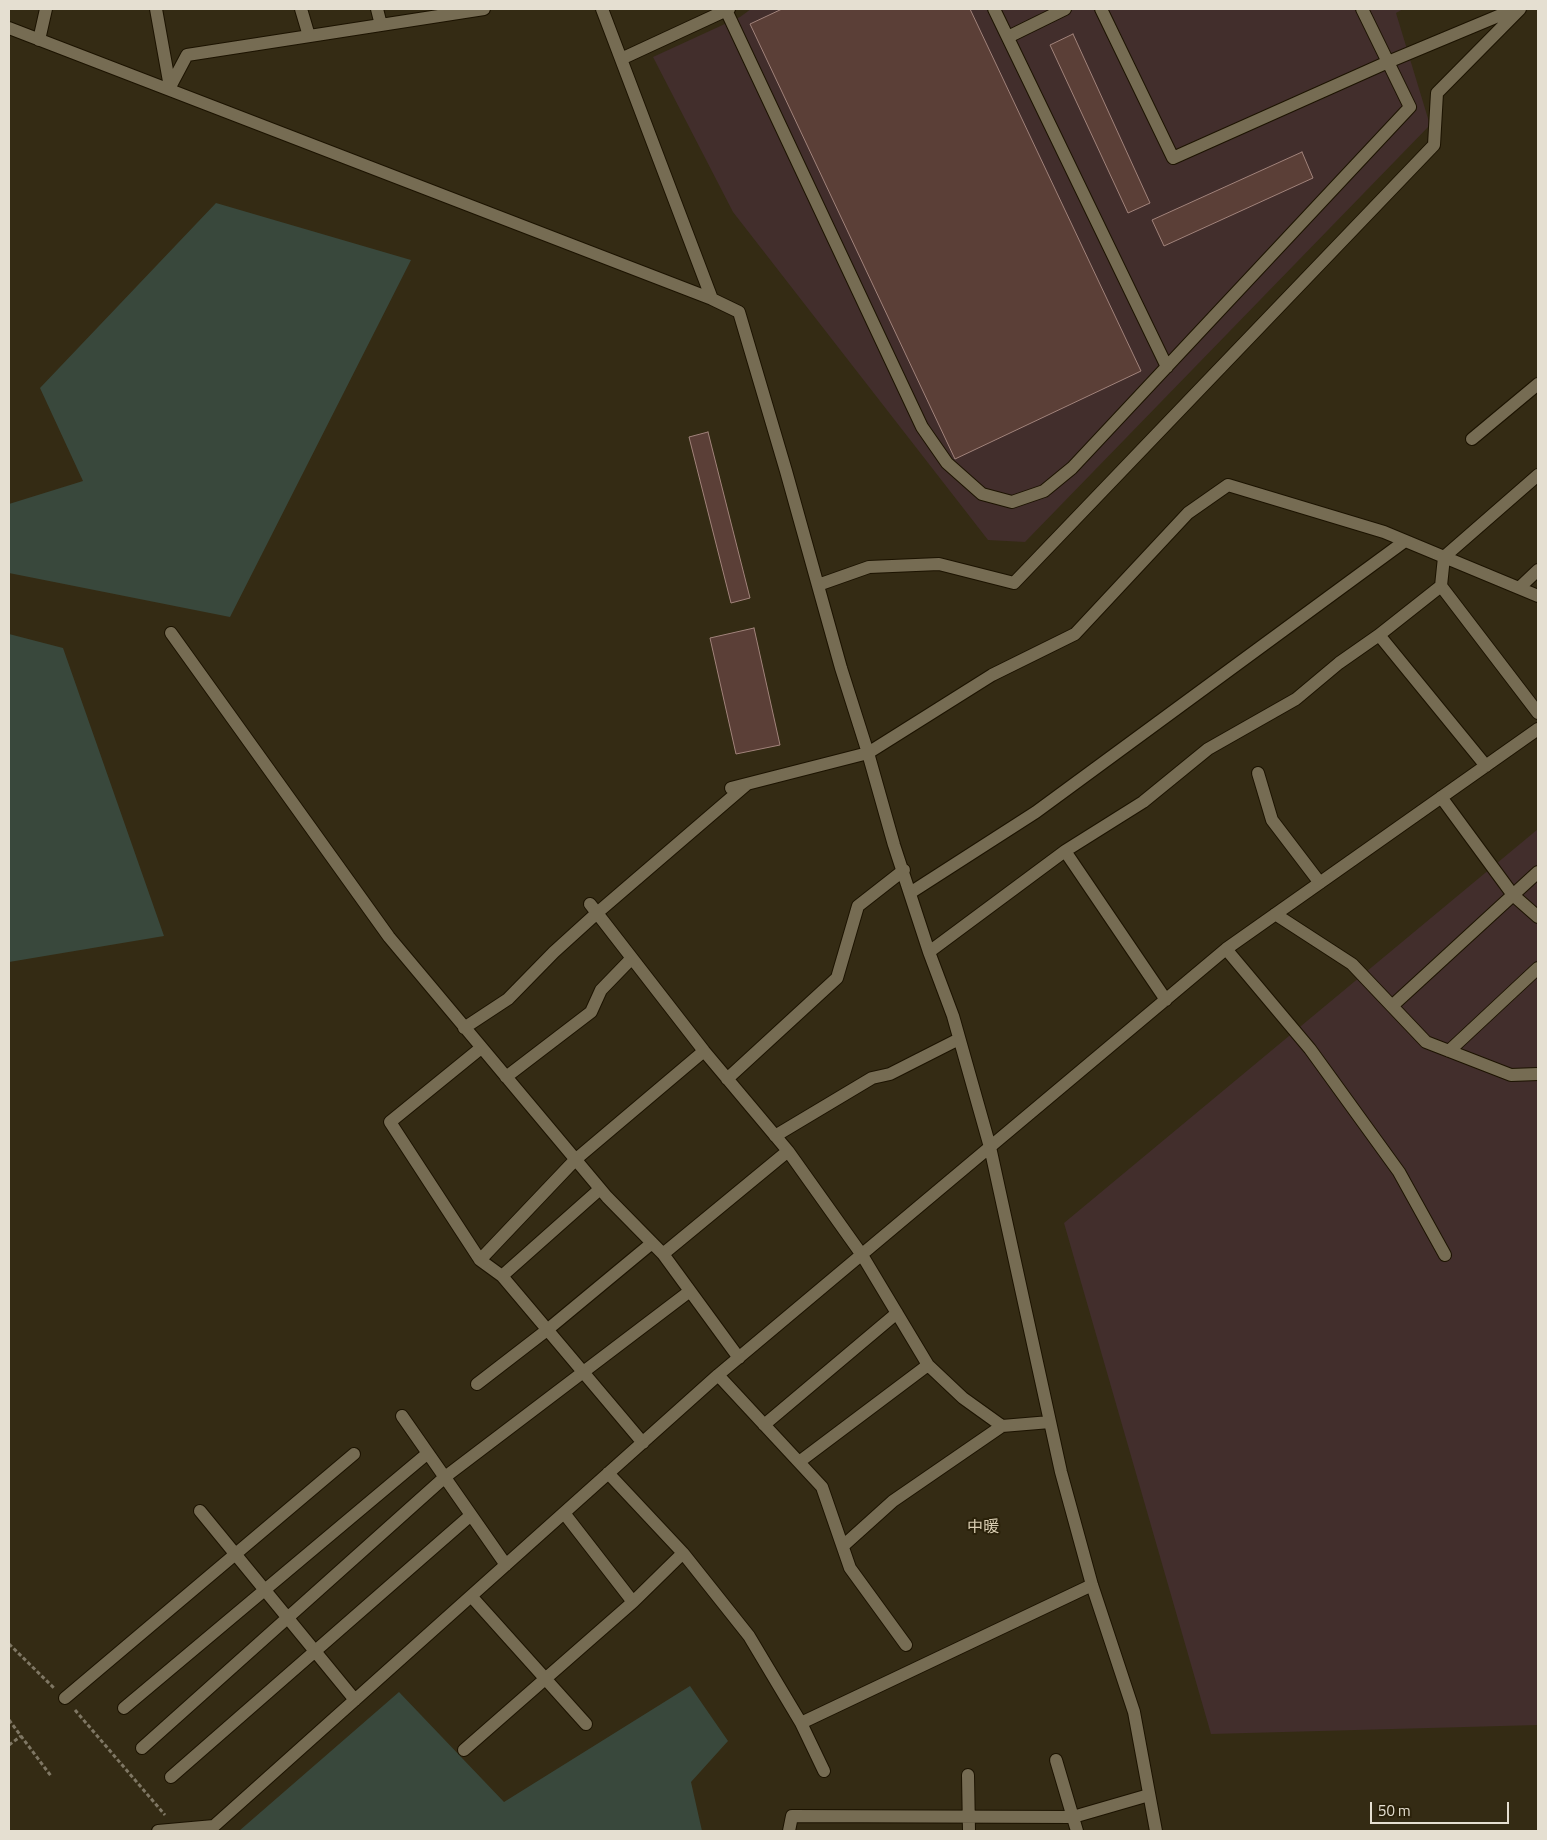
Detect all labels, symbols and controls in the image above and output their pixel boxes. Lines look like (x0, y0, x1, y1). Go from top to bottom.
district label: 中暖 (967, 1518, 999, 1538)
scale bar (1372, 1792, 1511, 1824)
text: 50 m (1378, 1799, 1411, 1822)

